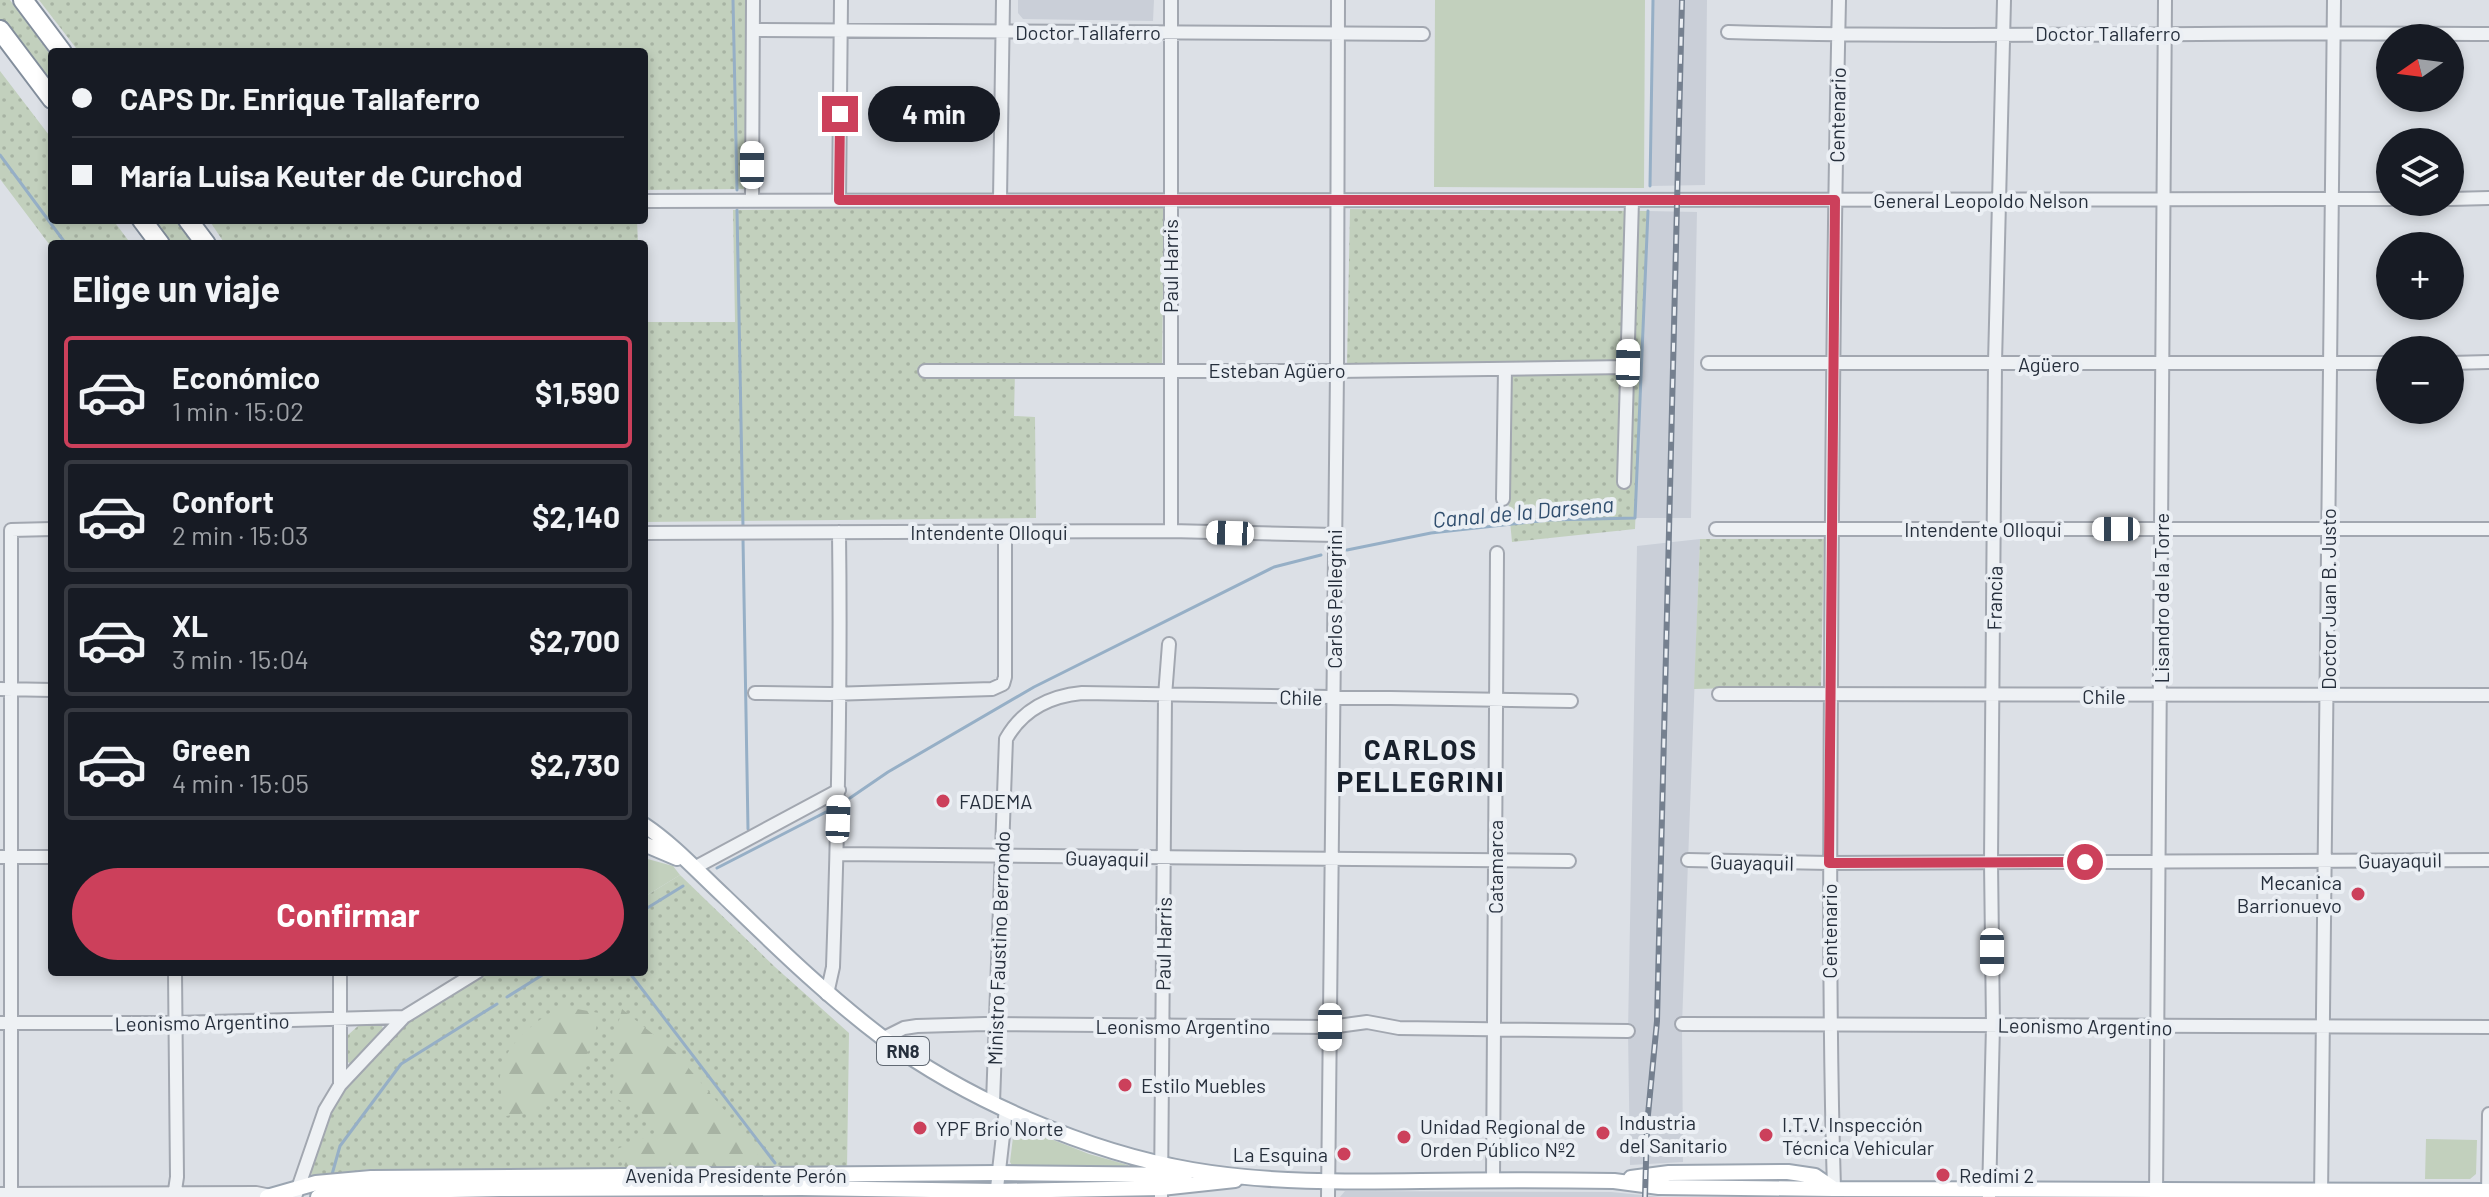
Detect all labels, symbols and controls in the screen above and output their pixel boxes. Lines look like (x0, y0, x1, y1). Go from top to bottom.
street label: Doctor Tallaferro (1015, 20, 1161, 44)
street label: Doctor Tallaferro (2035, 21, 2181, 45)
north arrow (2376, 24, 2464, 112)
map controls (2376, 24, 2464, 424)
street label: Centenario (1824, 67, 1850, 163)
text: CAPS Dr. Enrique Tallaferro (120, 80, 480, 116)
callout: 4 min (868, 86, 1000, 142)
route end (822, 96, 858, 132)
text: 4 min (902, 98, 966, 129)
button: layers (2376, 128, 2464, 216)
car (740, 141, 764, 189)
text: María Luisa Keuter de Curchod (120, 157, 522, 193)
street label: General Leopoldo Nelson (1873, 188, 2089, 212)
street label: Paul Harris (1158, 219, 1182, 313)
button: + (2376, 232, 2464, 320)
text: Elige un viaje (72, 266, 280, 309)
button: − (2376, 336, 2464, 424)
car (1616, 339, 1640, 387)
street label: Agüero (2018, 352, 2080, 376)
icon: car (76, 356, 148, 428)
street label: Esteban Agüero (1208, 358, 1346, 382)
text: Económico (172, 359, 320, 395)
text: $1,590 (535, 374, 620, 410)
text: 1 min · 15:02 (172, 395, 304, 426)
icon: car (76, 480, 148, 552)
text: Confort (172, 483, 274, 519)
water label: Canal de la Darsena (1431, 490, 1615, 532)
text: $2,140 (532, 498, 620, 534)
street label: Doctor Juan B. Justo (2316, 508, 2340, 690)
street label: Lisandro de la Torre (2149, 513, 2173, 683)
street label: Intendente Olloqui (1904, 517, 2062, 541)
car (2092, 517, 2140, 541)
text: 2 min · 15:03 (172, 519, 309, 550)
street label: Intendente Olloqui (910, 520, 1068, 544)
car (1206, 520, 1254, 546)
street label: Carlos Pellegrini (1322, 529, 1346, 669)
street label: Francia (1981, 565, 2007, 631)
icon: car (76, 604, 148, 676)
text: XL (172, 607, 208, 643)
text: $2,700 (529, 622, 620, 658)
text: 3 min · 15:04 (172, 643, 309, 674)
street label: Chile (2082, 684, 2126, 708)
street label: Chile (1279, 685, 1323, 709)
icon: car (76, 728, 148, 800)
text: Green (172, 731, 251, 767)
district label: CARLOS PELLEGRINI (1336, 732, 1506, 798)
text: $2,730 (530, 746, 620, 782)
text: 4 min · 15:05 (172, 767, 309, 798)
place label: FADEMA (959, 789, 1032, 813)
marker: FADEMA (934, 792, 952, 810)
car (825, 795, 851, 843)
street label: Catamarca (1483, 820, 1507, 914)
street label: Ministro Faustino Berrondo (982, 830, 1014, 1066)
route start (2067, 844, 2103, 880)
street label: Guayaquil (1065, 845, 1149, 871)
street label: Guayaquil (2358, 847, 2442, 873)
street label: Guayaquil (1710, 849, 1794, 875)
button: Confirmar (72, 868, 624, 960)
place label: Mecanica Barrionuevo (2237, 870, 2342, 917)
street label: Centenario (1817, 883, 1841, 979)
marker: Mecanica Barrionuevo (2349, 885, 2367, 903)
street label: Paul Harris (1150, 897, 1176, 991)
car (1980, 928, 2004, 976)
car (1318, 1003, 1342, 1051)
street label: Leonismo Argentino (114, 1008, 290, 1036)
street label: Leonismo Argentino (1997, 1012, 2173, 1040)
street label: Leonismo Argentino (1096, 1014, 1270, 1038)
road number: RN8 (877, 1037, 929, 1065)
place label: Estilo Muebles (1141, 1073, 1266, 1097)
marker: Estilo Muebles (1116, 1076, 1134, 1094)
place label: Industria del Sanitario (1619, 1110, 1728, 1157)
place label: I.T.V. Inspección Técnica Vehicular (1782, 1112, 1934, 1159)
place label: Unidad Regional de Orden Público Nº2 (1420, 1114, 1586, 1161)
place label: YPF Brio Norte (936, 1116, 1064, 1140)
marker: YPF Brio Norte (911, 1119, 929, 1137)
marker: Industria del Sanitario (1594, 1124, 1612, 1142)
marker: I.T.V. Inspección Técnica Vehicular (1757, 1126, 1775, 1144)
marker: Unidad Regional de Orden Público Nº2 (1395, 1128, 1413, 1146)
place label: La Esquina (1233, 1142, 1328, 1166)
marker: La Esquina (1335, 1145, 1353, 1163)
street label: Avenida Presidente Perón (625, 1163, 847, 1187)
place label: Redimi 2 (1959, 1163, 2034, 1187)
marker: Redimi 2 (1934, 1166, 1952, 1184)

